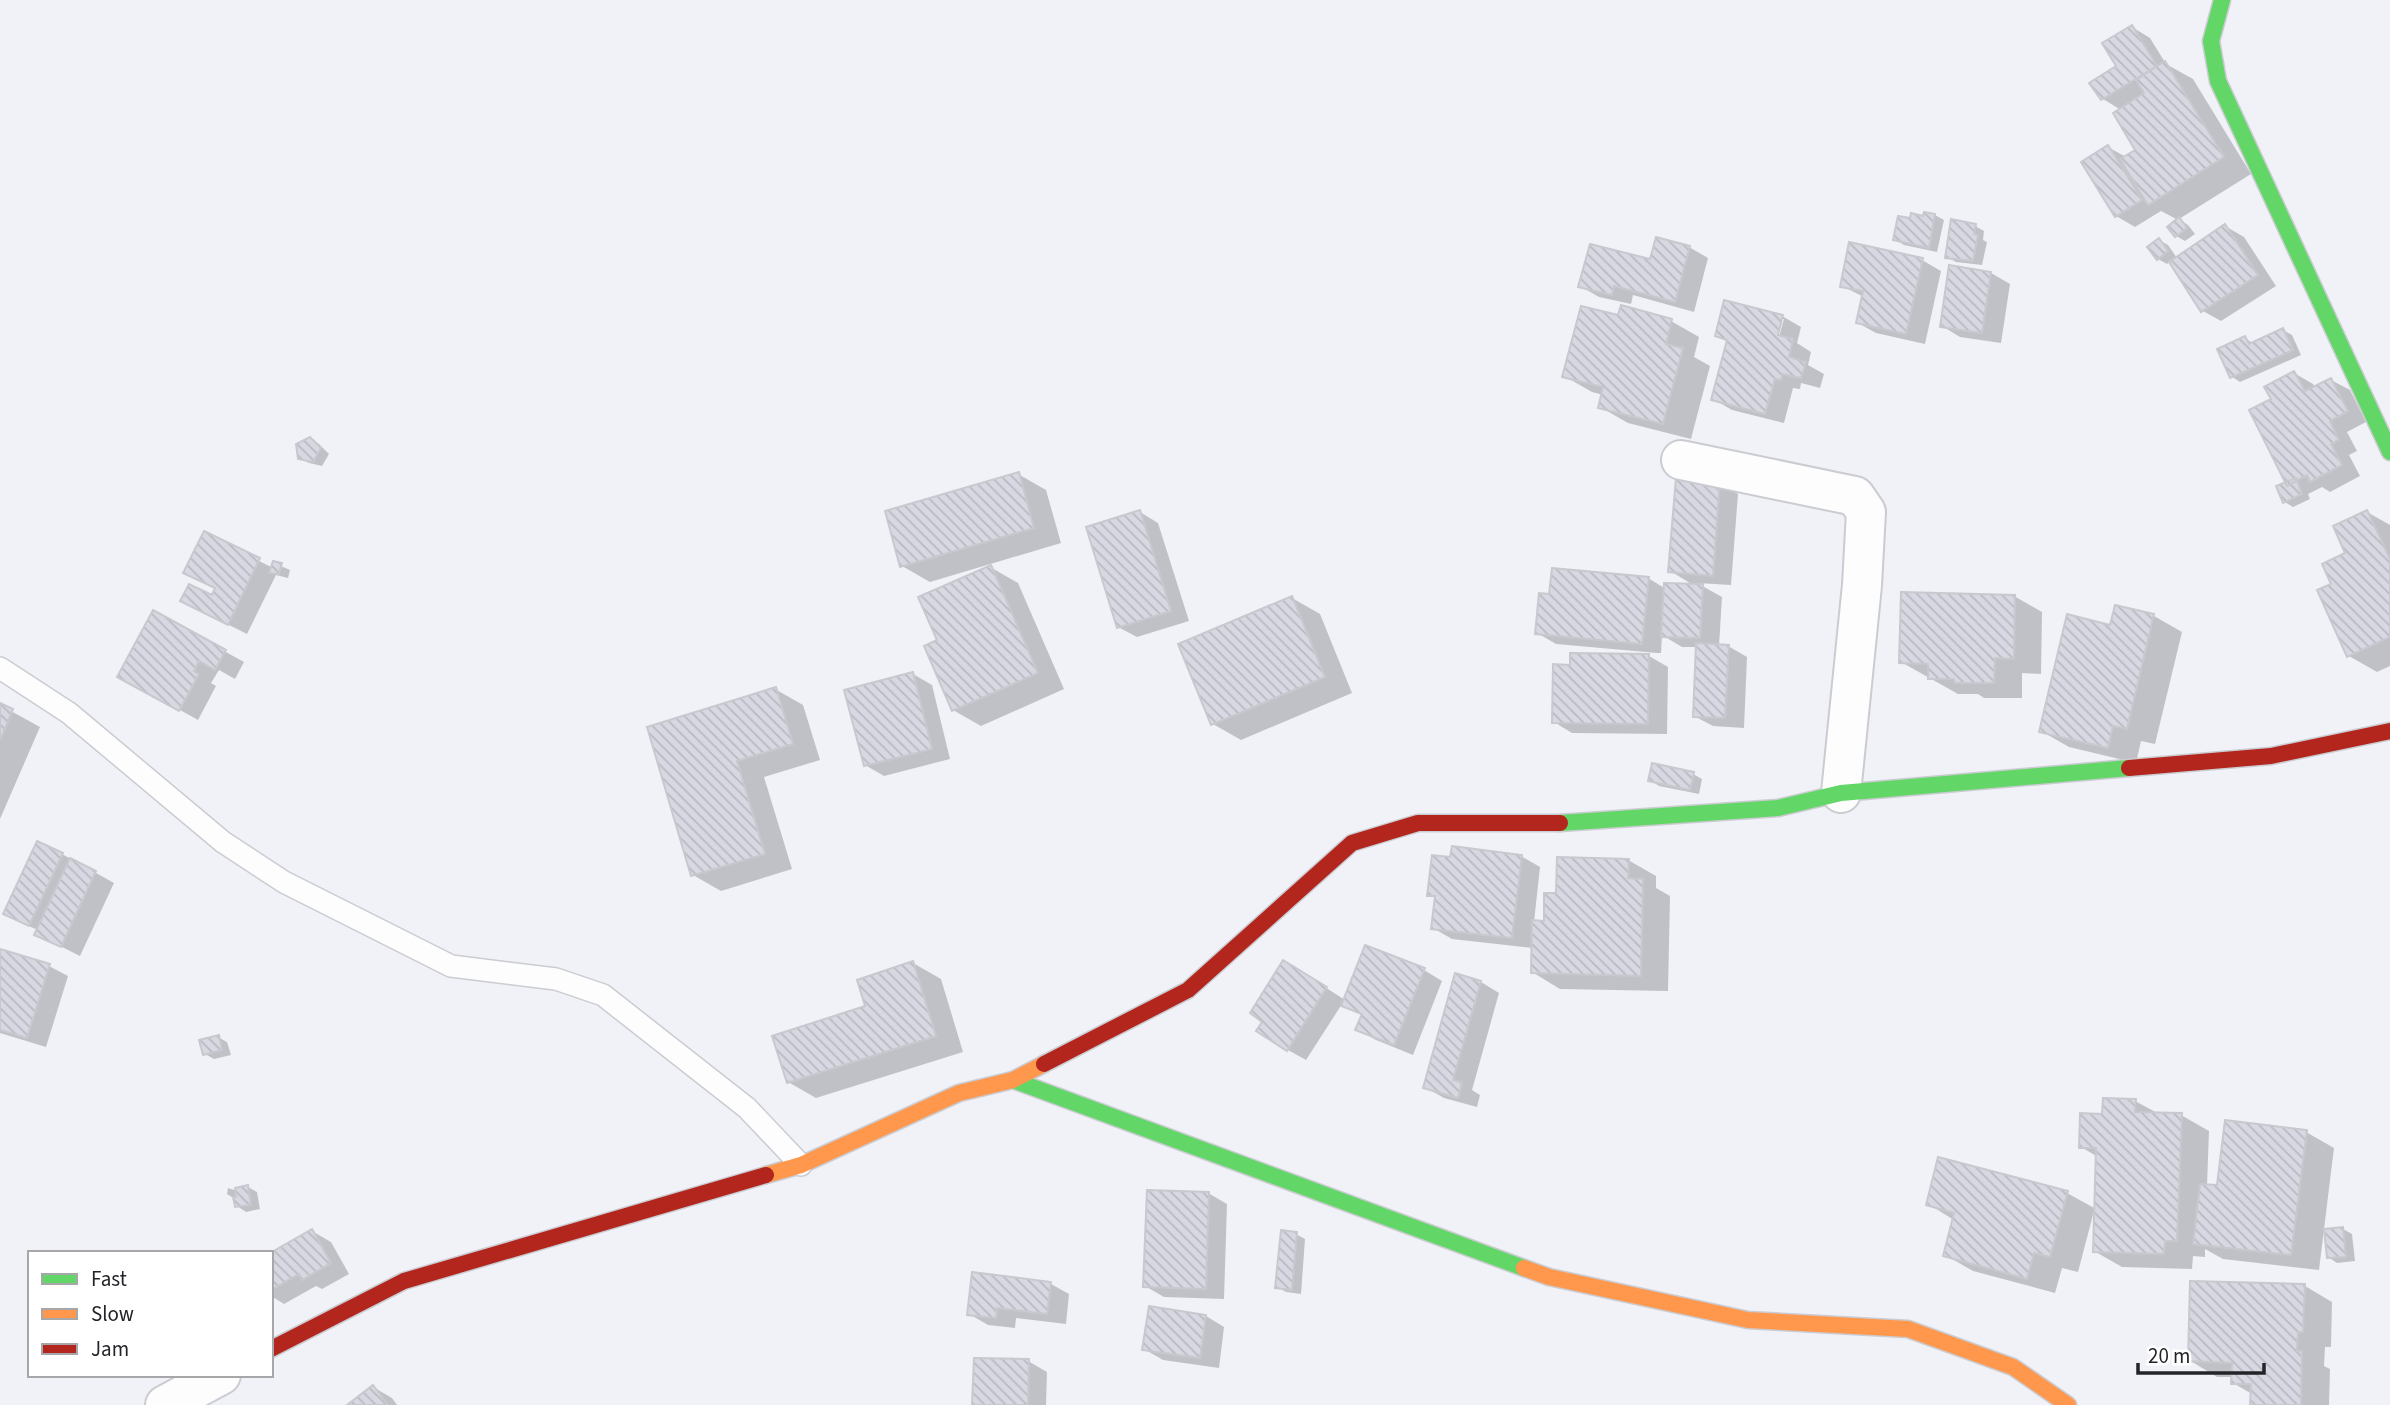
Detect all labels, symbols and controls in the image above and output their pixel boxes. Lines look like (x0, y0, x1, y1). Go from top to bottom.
legend (28, 1251, 273, 1377)
text: Fast (91, 1264, 127, 1294)
text: Slow (91, 1299, 134, 1329)
scale bar (2138, 1332, 2264, 1376)
text: Jam (91, 1334, 129, 1364)
text: 20 m (2148, 1341, 2190, 1371)

